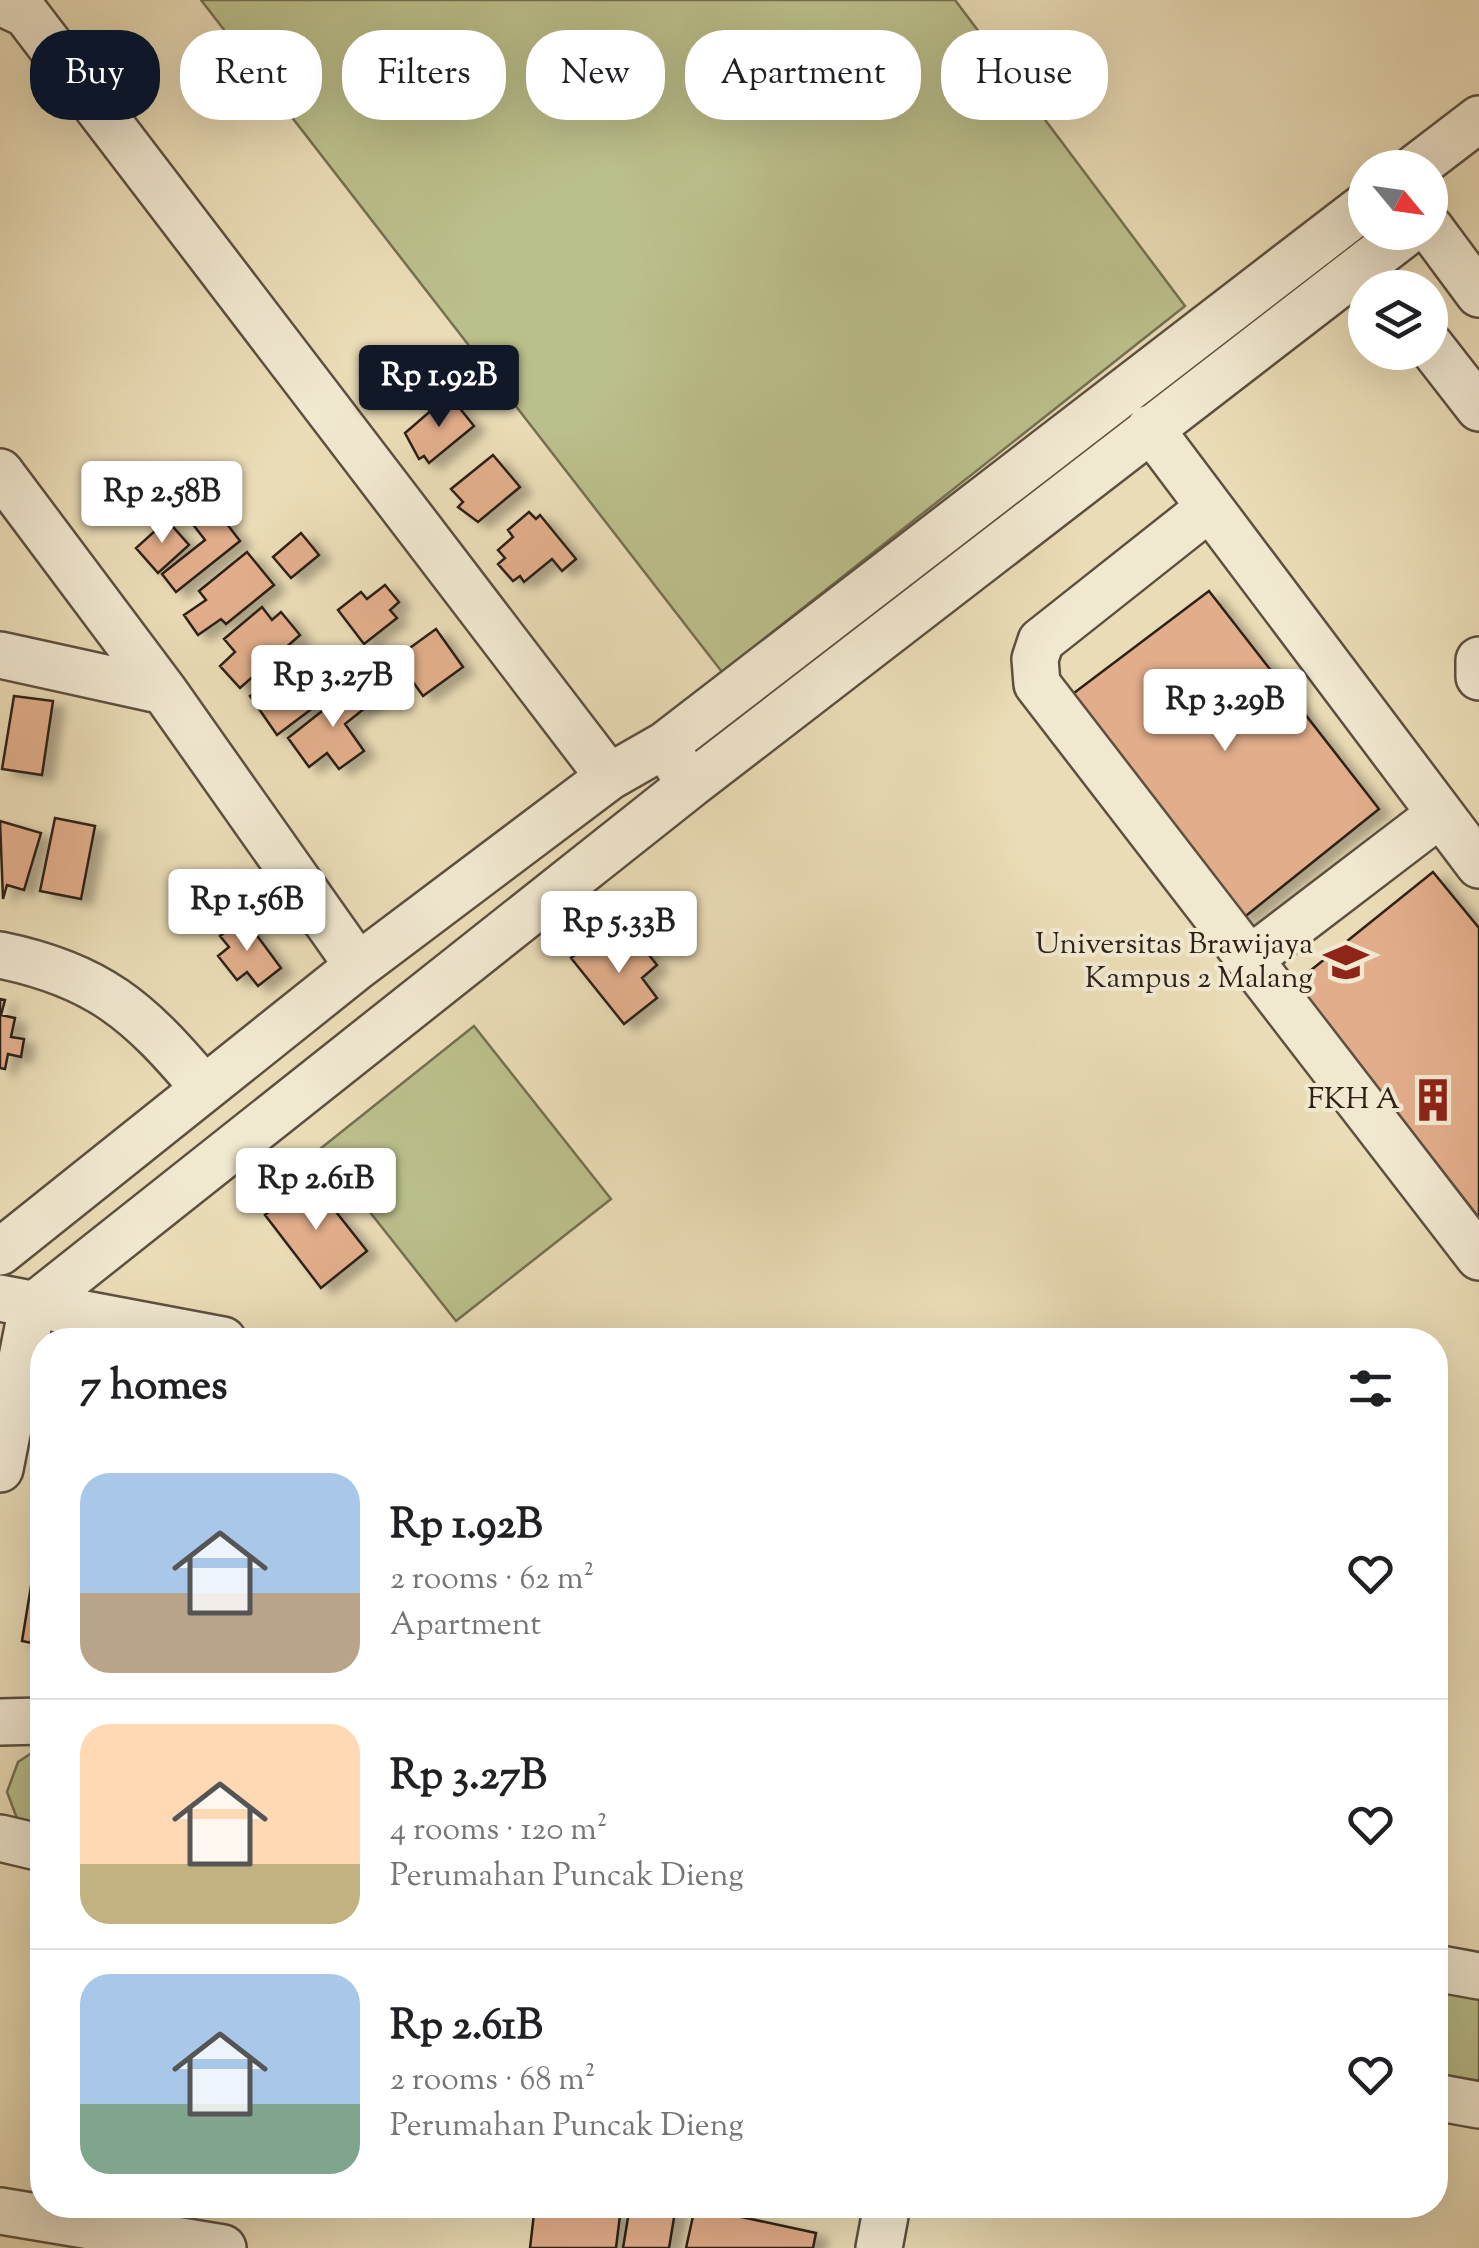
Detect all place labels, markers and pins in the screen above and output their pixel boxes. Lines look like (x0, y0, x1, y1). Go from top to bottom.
pin: Rp 1.92B (336, 345, 542, 430)
pin: Rp 2.58B (59, 461, 265, 546)
pin: Rp 3.27B (230, 645, 436, 730)
pin: Rp 3.29B (1122, 669, 1328, 754)
pin: Rp 1.56B (144, 869, 350, 954)
pin: Rp 5.33B (516, 891, 722, 976)
place label: Universitas Brawijaya Kampus 2 Malang (1035, 924, 1313, 1001)
school or university icon: Universitas Brawijaya Kampus 2 Malang (1322, 938, 1370, 986)
building icon: FKH A (1409, 1076, 1457, 1124)
place label: FKH A (1307, 1079, 1400, 1122)
pin: Rp 2.61B (213, 1148, 419, 1233)

